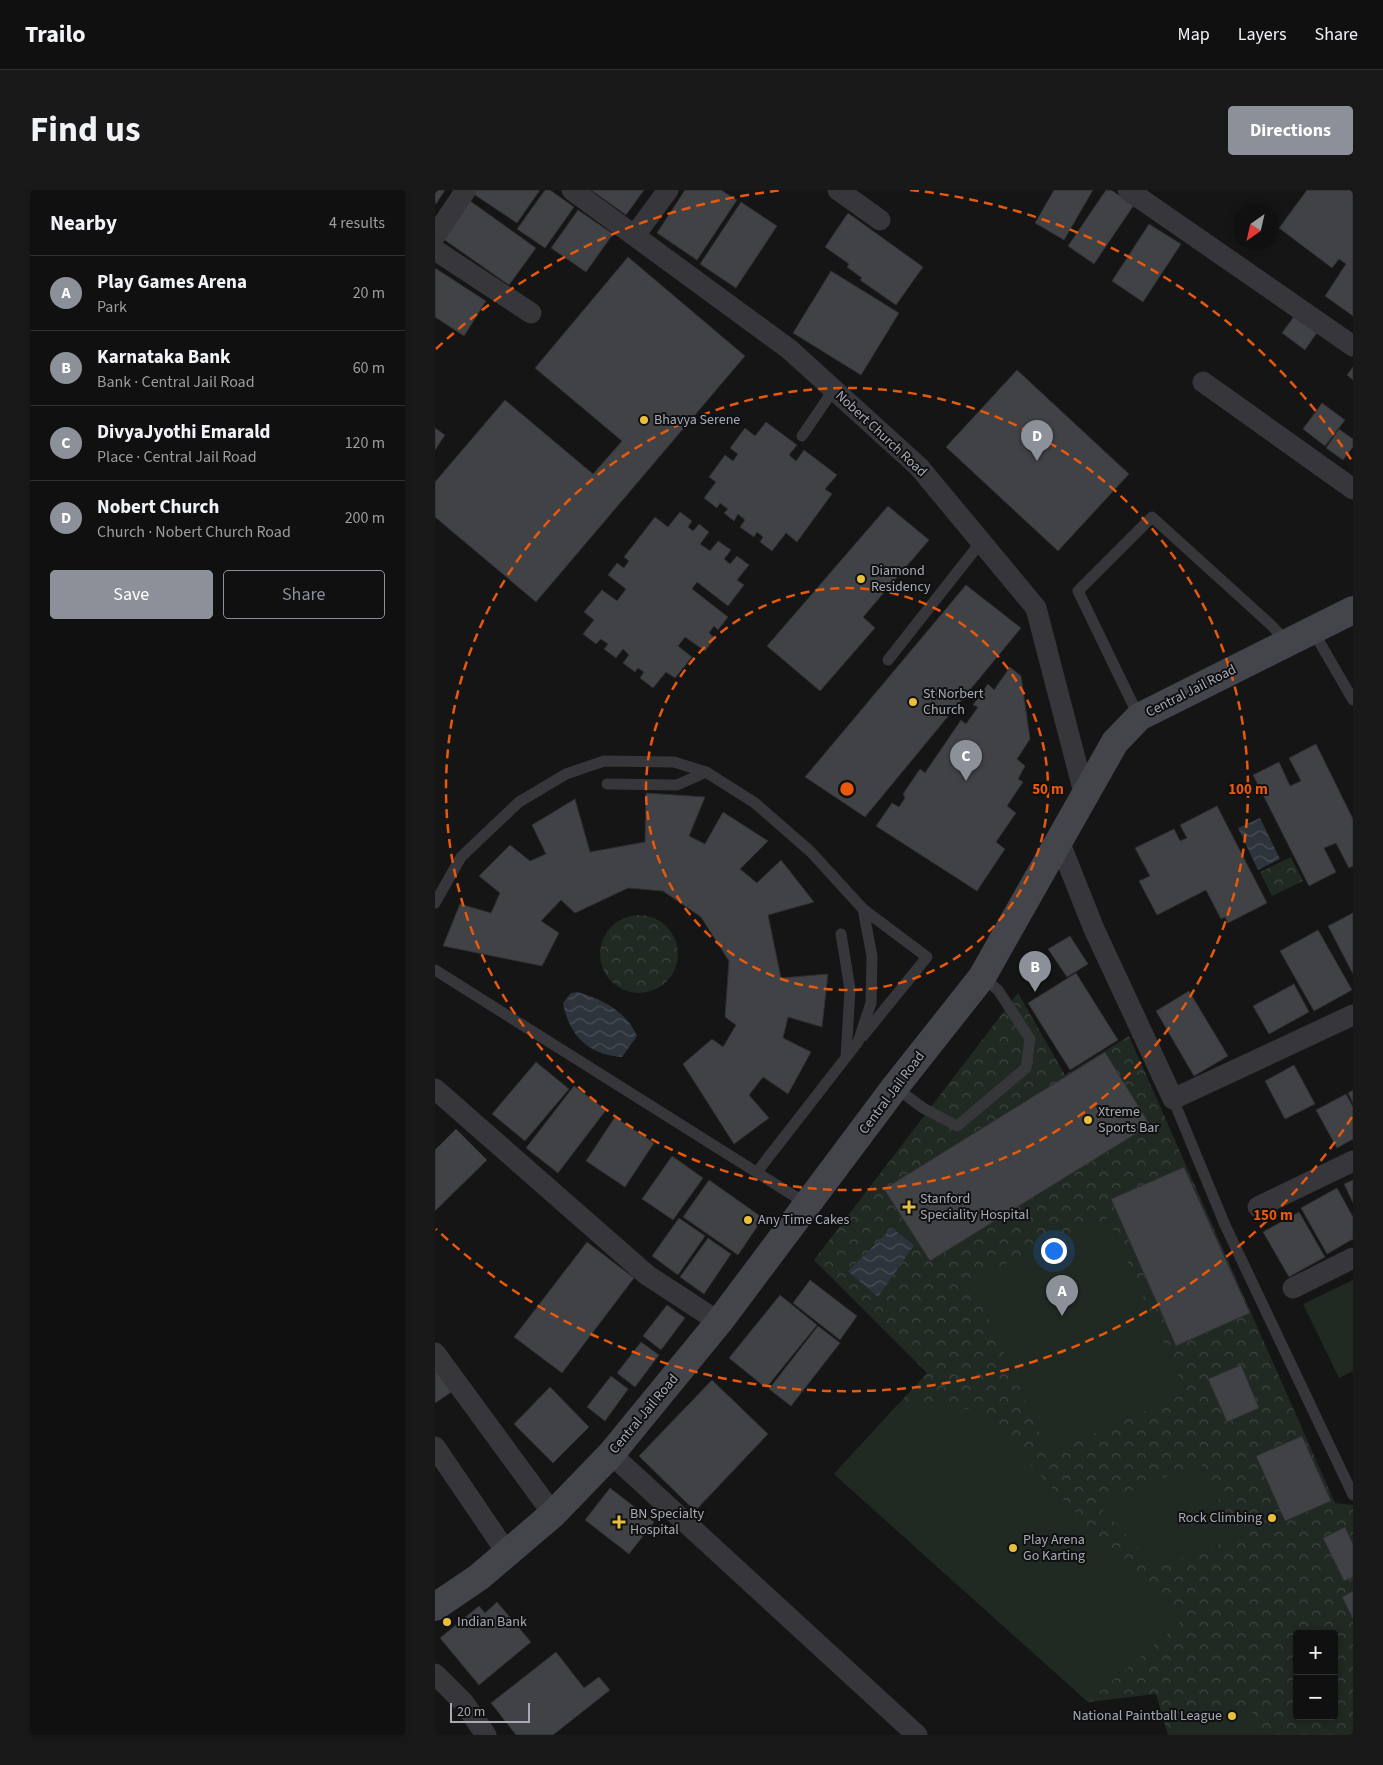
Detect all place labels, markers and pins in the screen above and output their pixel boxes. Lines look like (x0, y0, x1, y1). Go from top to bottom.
place label: Bhavya Serene (654, 410, 740, 430)
marker: Bhavya Serene (638, 414, 650, 426)
pin: D (1021, 420, 1053, 461)
place label: Diamond Residency (871, 561, 931, 597)
marker: Diamond Residency (855, 573, 867, 585)
place label: St Norbert Church (923, 684, 984, 720)
marker: St Norbert Church (907, 696, 919, 708)
pin: C (950, 740, 982, 781)
centre of rings (838, 780, 856, 798)
pin: B (1019, 951, 1051, 992)
place label: Xtreme Sports Bar (1098, 1102, 1159, 1138)
marker: Xtreme Sports Bar (1082, 1114, 1094, 1126)
place label: Stanford Speciality Hospital (920, 1189, 1029, 1225)
marker: Stanford Speciality Hospital (902, 1200, 916, 1214)
place label: Any Time Cakes (758, 1210, 850, 1230)
marker: Any Time Cakes (742, 1214, 754, 1226)
pin: A (1046, 1275, 1078, 1316)
place label: BN Specialty Hospital (630, 1504, 704, 1540)
place label: Rock Climbing (1178, 1508, 1262, 1528)
marker: Rock Climbing (1266, 1512, 1278, 1524)
marker: BN Specialty Hospital (612, 1515, 626, 1529)
place label: Play Arena Go Karting (1023, 1530, 1085, 1566)
marker: Play Arena Go Karting (1007, 1542, 1019, 1554)
place label: Indian Bank (457, 1612, 527, 1632)
marker: Indian Bank (441, 1616, 453, 1628)
place label: National Paintball League (1072, 1706, 1222, 1726)
marker: National Paintball League (1226, 1710, 1238, 1722)

